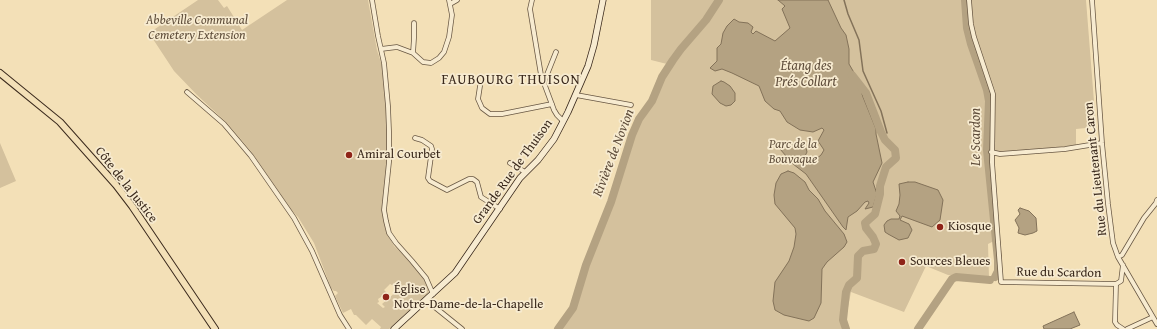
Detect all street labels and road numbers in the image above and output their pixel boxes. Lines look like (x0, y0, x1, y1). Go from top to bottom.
street label: Rue du Lieutenant Caron (1081, 101, 1111, 237)
street label: Grande Rue de Thuison (470, 116, 556, 228)
street label: Côte de la Justice (91, 144, 161, 226)
street label: Rue du Scardon (1017, 264, 1101, 282)

